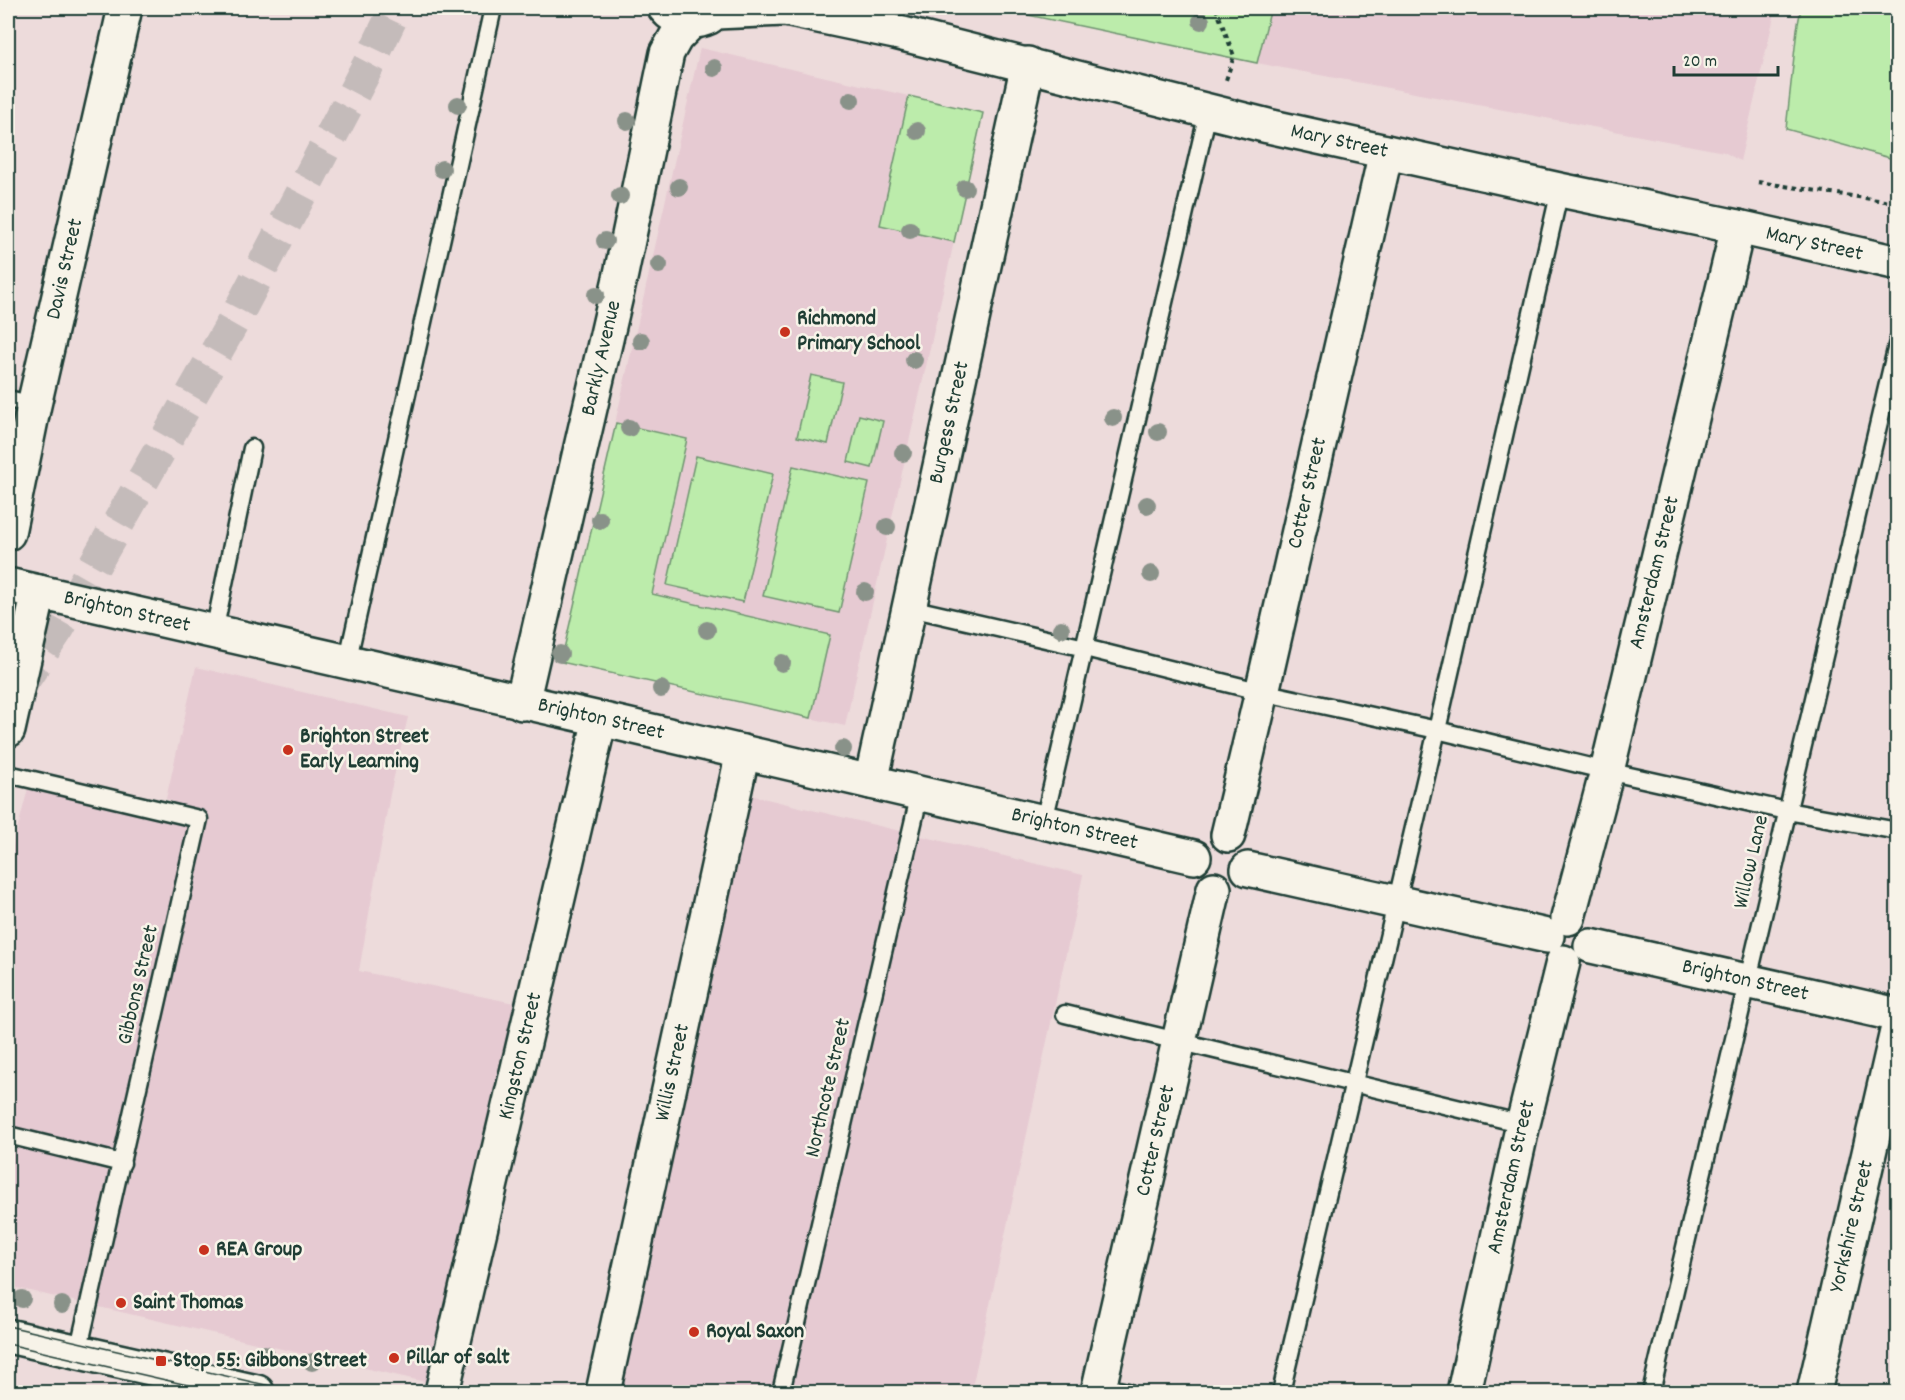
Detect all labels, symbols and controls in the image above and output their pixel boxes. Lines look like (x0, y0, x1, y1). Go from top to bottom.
scale bar (1674, 39, 1778, 77)
text: 20 m (1683, 50, 1717, 75)
street label: Mary Street (1288, 116, 1391, 167)
street label: Davis Street (39, 216, 92, 323)
street label: Mary Street (1763, 218, 1866, 270)
street label: Barkly Avenue (573, 297, 630, 419)
place label: Richmond Primary School (797, 304, 921, 360)
marker: Richmond Primary School (778, 325, 792, 339)
street label: Burgess Street (921, 358, 978, 487)
street label: Cotter Street (1280, 434, 1335, 552)
street label: Amsterdam Street (1621, 493, 1688, 653)
street label: Brighton Street (61, 583, 193, 641)
street label: Brighton Street (535, 690, 667, 749)
place label: Brighton Street Early Learning (300, 722, 430, 778)
marker: Brighton Street Early Learning (281, 743, 295, 757)
street label: Brighton Street (1008, 800, 1141, 859)
street label: Willow Lane (1726, 812, 1778, 912)
street label: Gibbons Street (110, 922, 168, 1048)
street label: Brighton Street (1679, 951, 1811, 1010)
street label: Kingston Street (491, 989, 551, 1123)
street label: Northcote Street (798, 1015, 860, 1161)
street label: Willis Street (647, 1021, 699, 1124)
street label: Cotter Street (1128, 1082, 1184, 1199)
street label: Amsterdam Street (1479, 1097, 1544, 1257)
street label: Yorkshire Street (1822, 1157, 1882, 1296)
place label: REA Group (216, 1235, 302, 1266)
marker: REA Group (197, 1243, 211, 1257)
place label: Saint Thomas (133, 1288, 244, 1319)
marker: Saint Thomas (114, 1296, 128, 1310)
place label: Royal Saxon (706, 1317, 804, 1348)
marker: Royal Saxon (687, 1325, 701, 1339)
place label: Pillar of salt (406, 1343, 510, 1374)
place label: Stop 55: Gibbons Street (173, 1346, 368, 1377)
marker: Pillar of salt (387, 1351, 401, 1365)
marker: Stop 55: Gibbons Street (154, 1354, 168, 1368)

